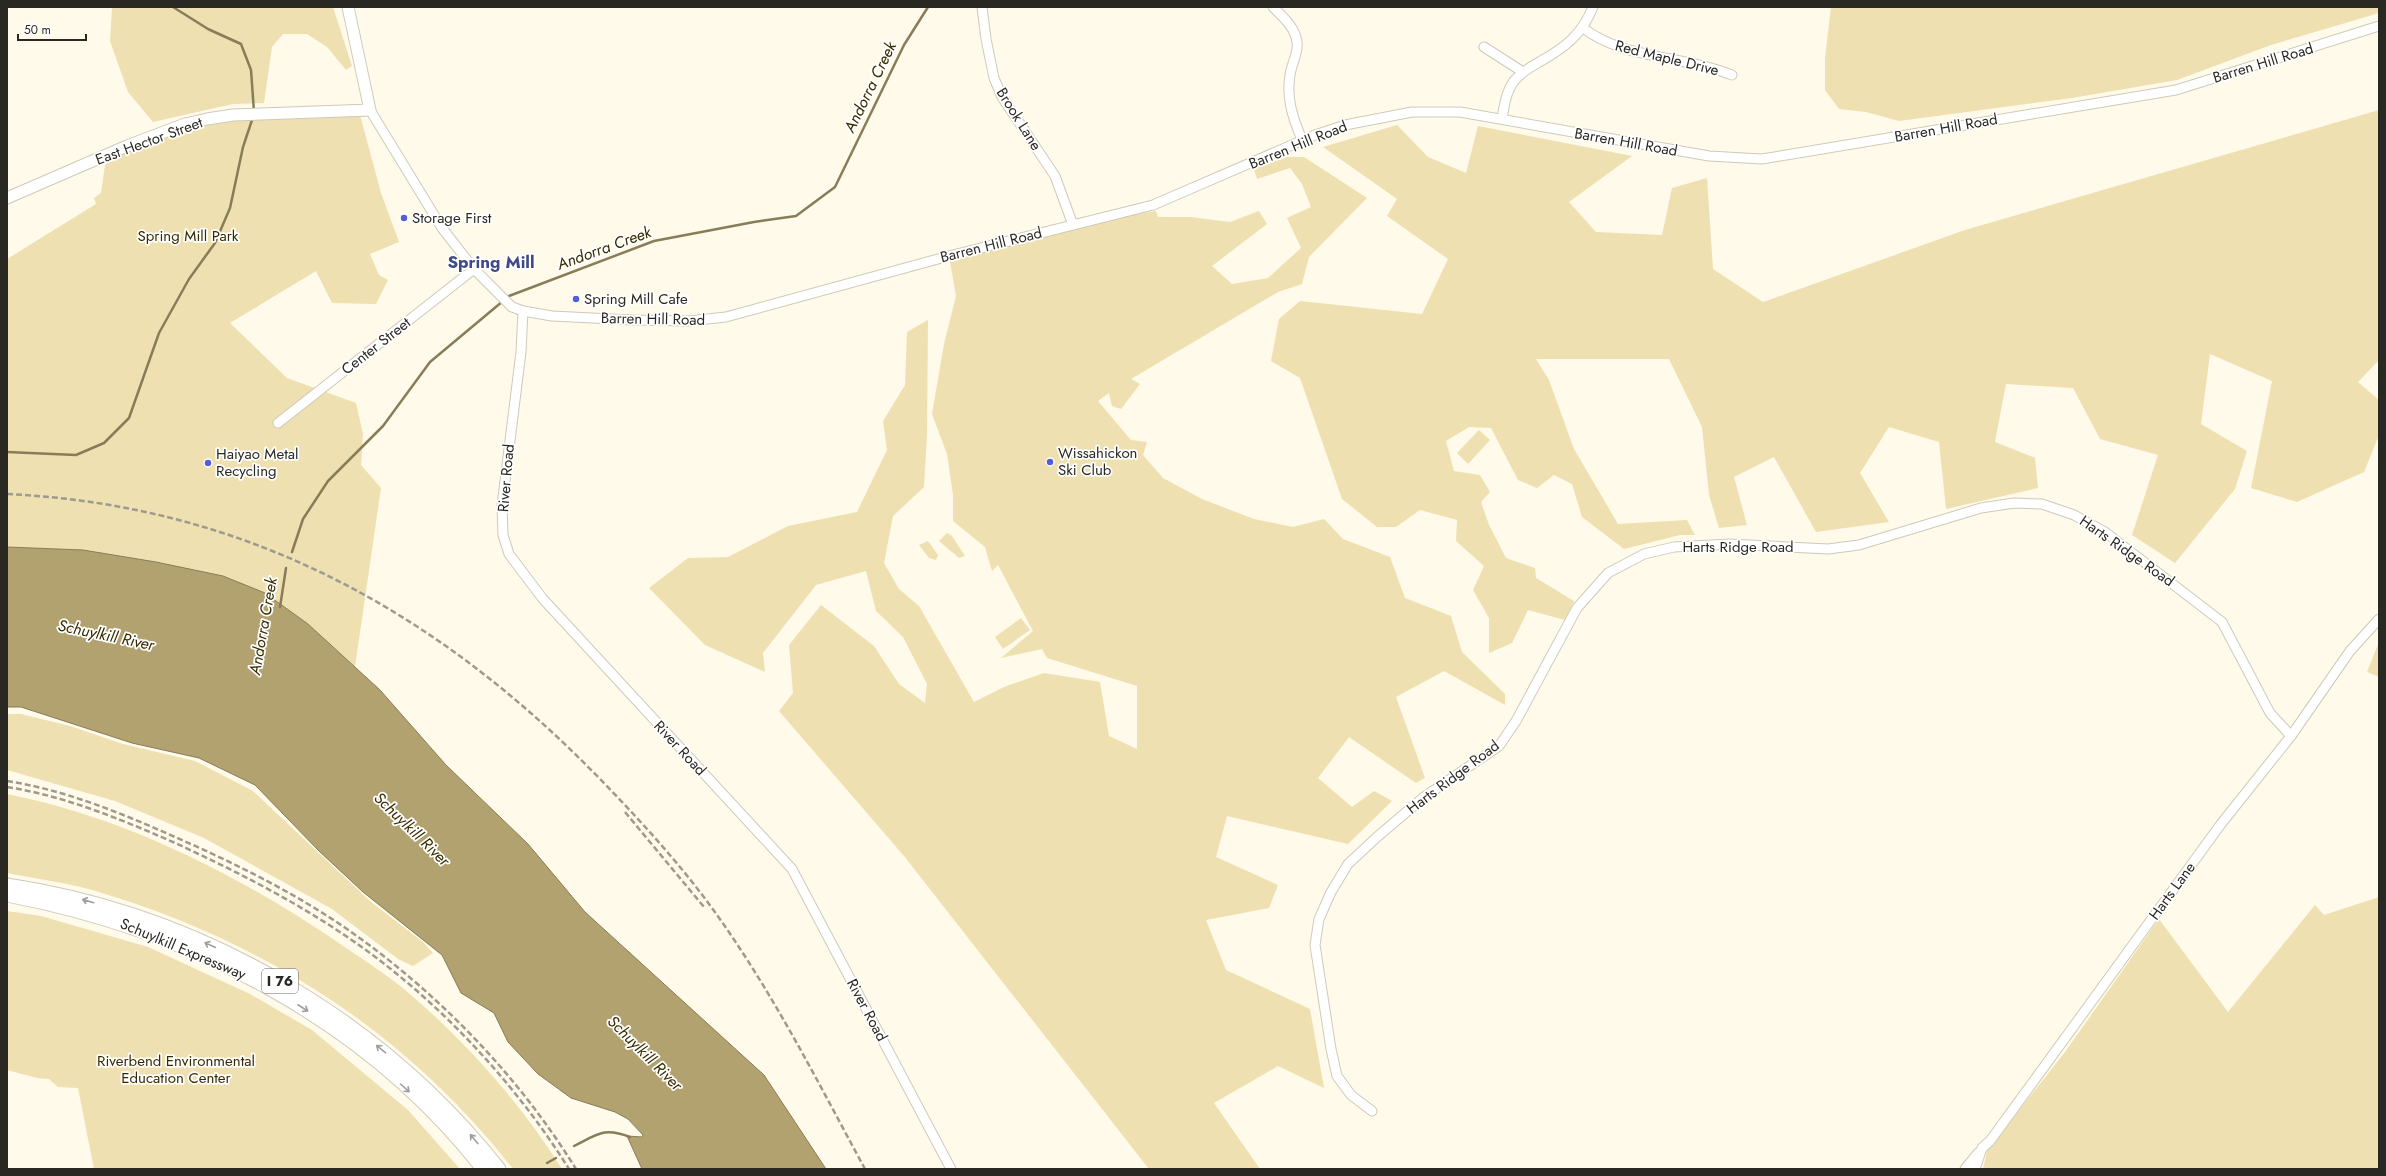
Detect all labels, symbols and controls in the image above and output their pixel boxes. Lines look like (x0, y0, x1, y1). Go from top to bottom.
scale bar (18, 16, 86, 42)
text: 50 m (24, 21, 51, 39)
street label: Red Maple Drive (1613, 34, 1721, 82)
water label: Andorra Creek (838, 37, 902, 137)
street label: Barren Hill Road (2210, 37, 2316, 89)
street label: Brook Lane (991, 83, 1047, 155)
street label: Barren Hill Road (1893, 108, 1999, 148)
street label: East Hector Street (92, 111, 206, 171)
street label: Barren Hill Road (1246, 115, 1350, 175)
street label: Barren Hill Road (1573, 122, 1679, 162)
place label: Storage First (412, 207, 492, 229)
marker: Storage First (399, 213, 409, 223)
water label: Andorra Creek (553, 220, 655, 276)
street label: Barren Hill Road (938, 222, 1044, 268)
park label: Spring Mill Park (138, 225, 239, 247)
district label: Spring Mill (447, 250, 535, 274)
place label: Spring Mill Cafe (584, 288, 688, 310)
marker: Spring Mill Cafe (571, 294, 581, 304)
street label: Barren Hill Road (601, 307, 705, 331)
street label: Center Street (337, 312, 416, 380)
place label: Wissahickon Ski Club (1058, 442, 1137, 481)
place label: Haiyao Metal Recycling (216, 443, 299, 482)
street label: River Road (492, 443, 520, 513)
marker: Wissahickon Ski Club (1045, 457, 1055, 467)
marker: Haiyao Metal Recycling (203, 458, 213, 468)
street label: Harts Ridge Road (2075, 510, 2179, 592)
street label: Harts Ridge Road (1682, 536, 1794, 558)
water label: Andorra Creek (243, 574, 283, 678)
water label: Schuylkill River (56, 614, 158, 657)
street label: River Road (649, 715, 711, 781)
street label: Harts Ridge Road (1402, 735, 1504, 819)
water label: Schuylkill River (369, 787, 456, 872)
street label: Harts Lane (2143, 857, 2201, 924)
one-way arrow (82, 897, 95, 904)
street label: Schuylkill Expressway (117, 913, 250, 986)
one-way arrow (205, 941, 217, 948)
road number: I 76 (262, 969, 298, 993)
street label: River Road (841, 975, 893, 1045)
one-way arrow (297, 1004, 308, 1012)
water label: Schuylkill River (602, 1010, 689, 1097)
one-way arrow (375, 1044, 386, 1053)
park label: Riverbend Environmental Education Center (97, 1050, 255, 1089)
one-way arrow (400, 1083, 410, 1092)
one-way arrow (470, 1134, 479, 1144)

